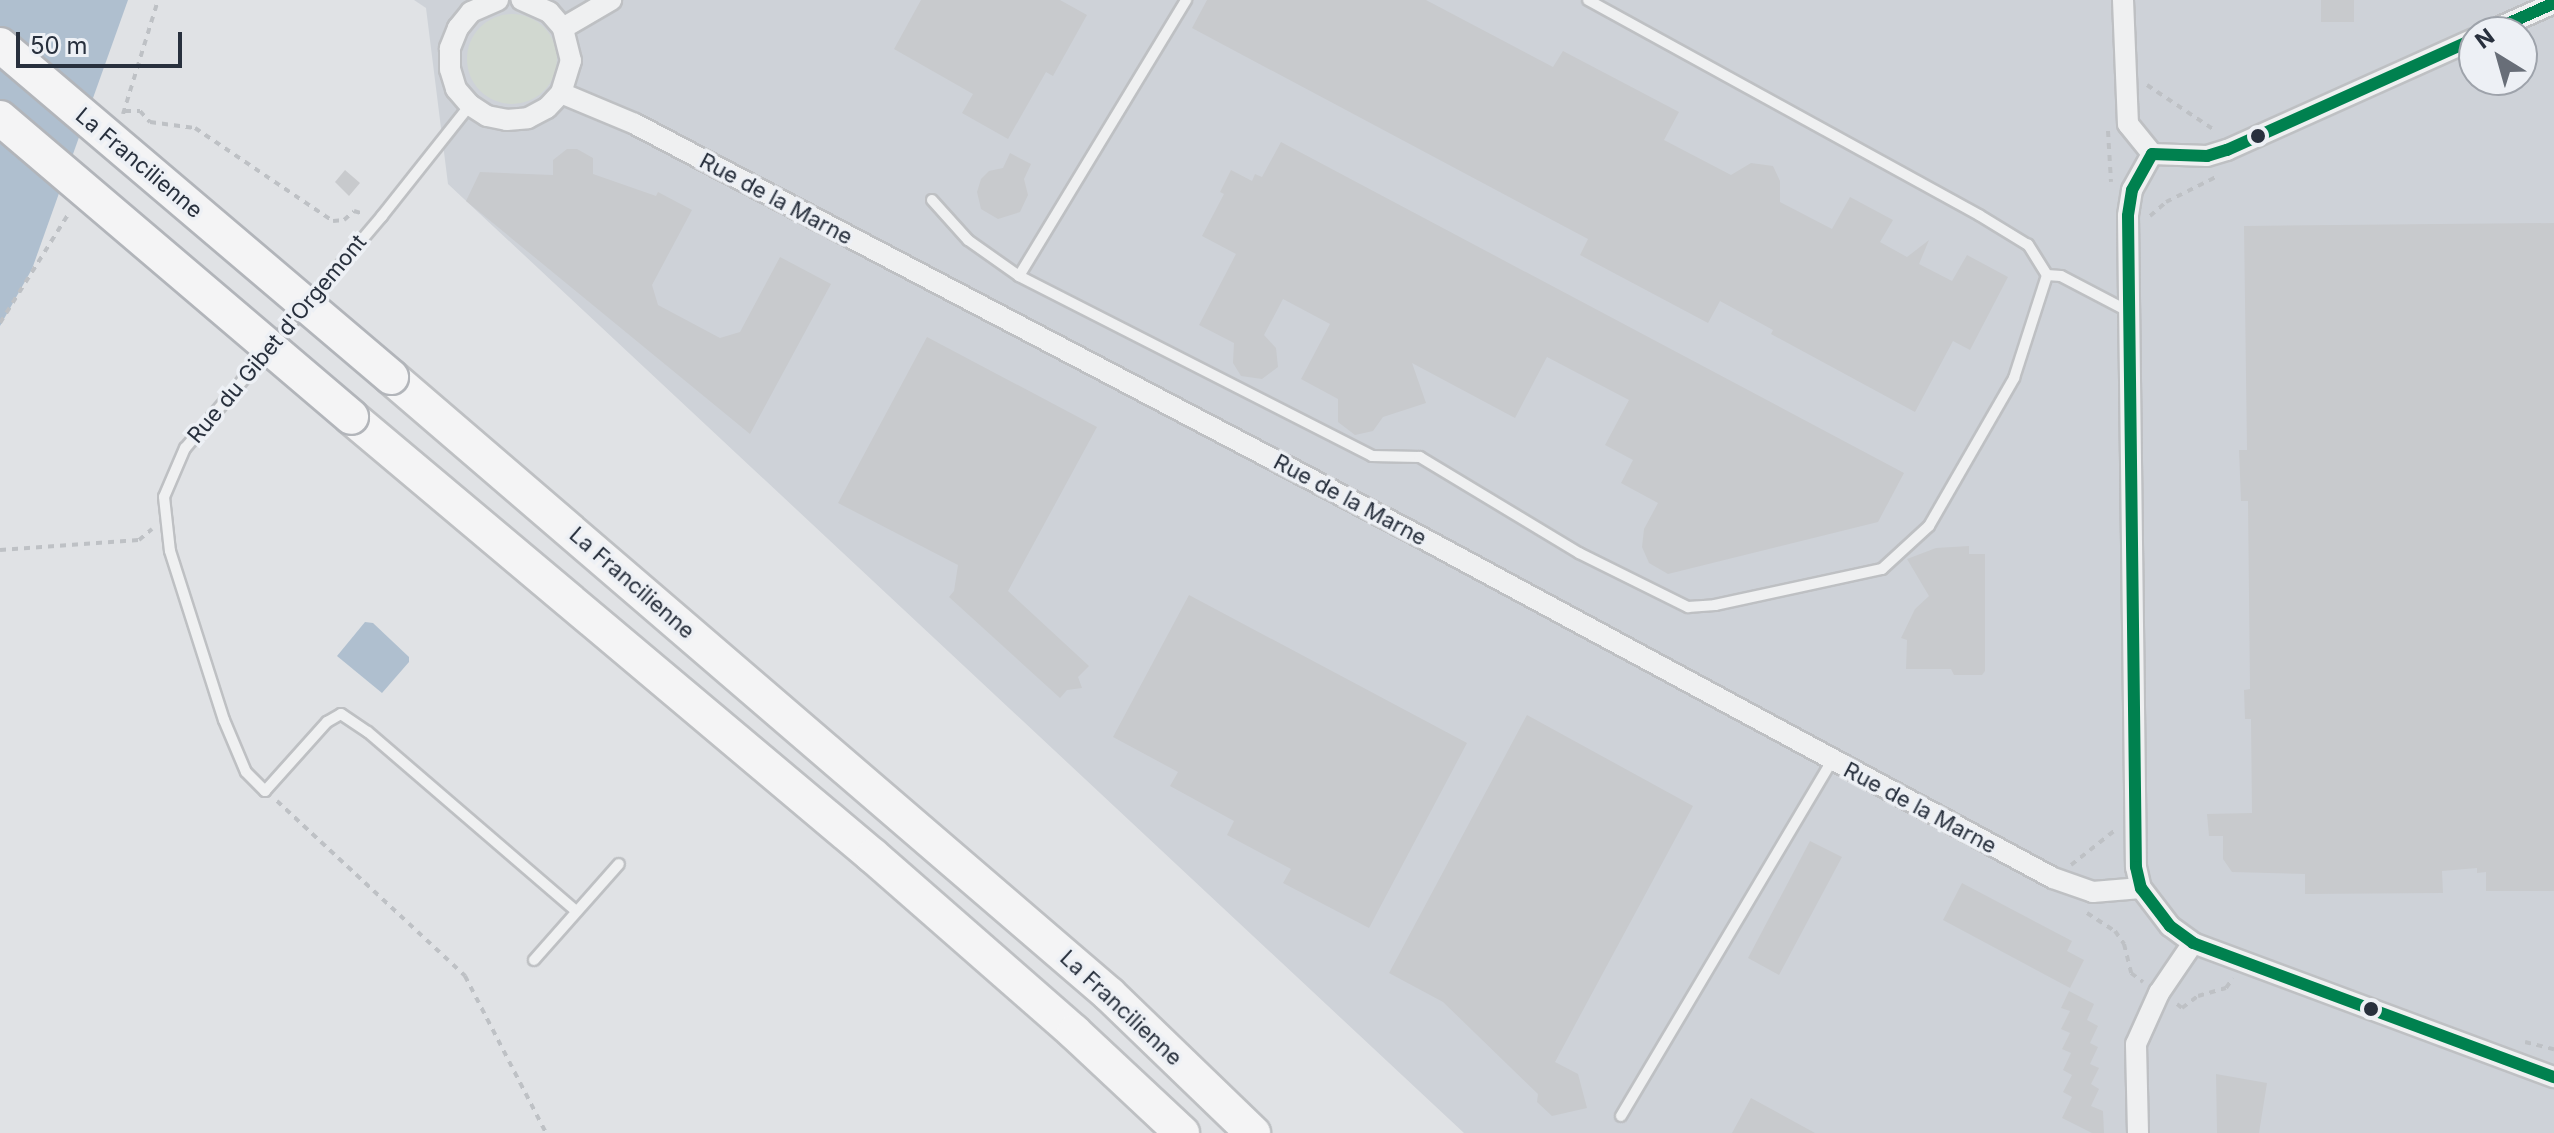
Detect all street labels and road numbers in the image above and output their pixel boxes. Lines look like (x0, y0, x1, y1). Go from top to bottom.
street label: La Francilienne (70, 102, 208, 224)
street label: Rue de la Marne (695, 148, 857, 250)
street label: Rue du Gibet d'Orgemont (182, 229, 372, 449)
street label: Rue de la Marne (1269, 449, 1431, 551)
street label: La Francilienne (564, 521, 700, 645)
street label: Rue de la Marne (1839, 757, 2001, 859)
street label: La Francilienne (1055, 945, 1187, 1071)

